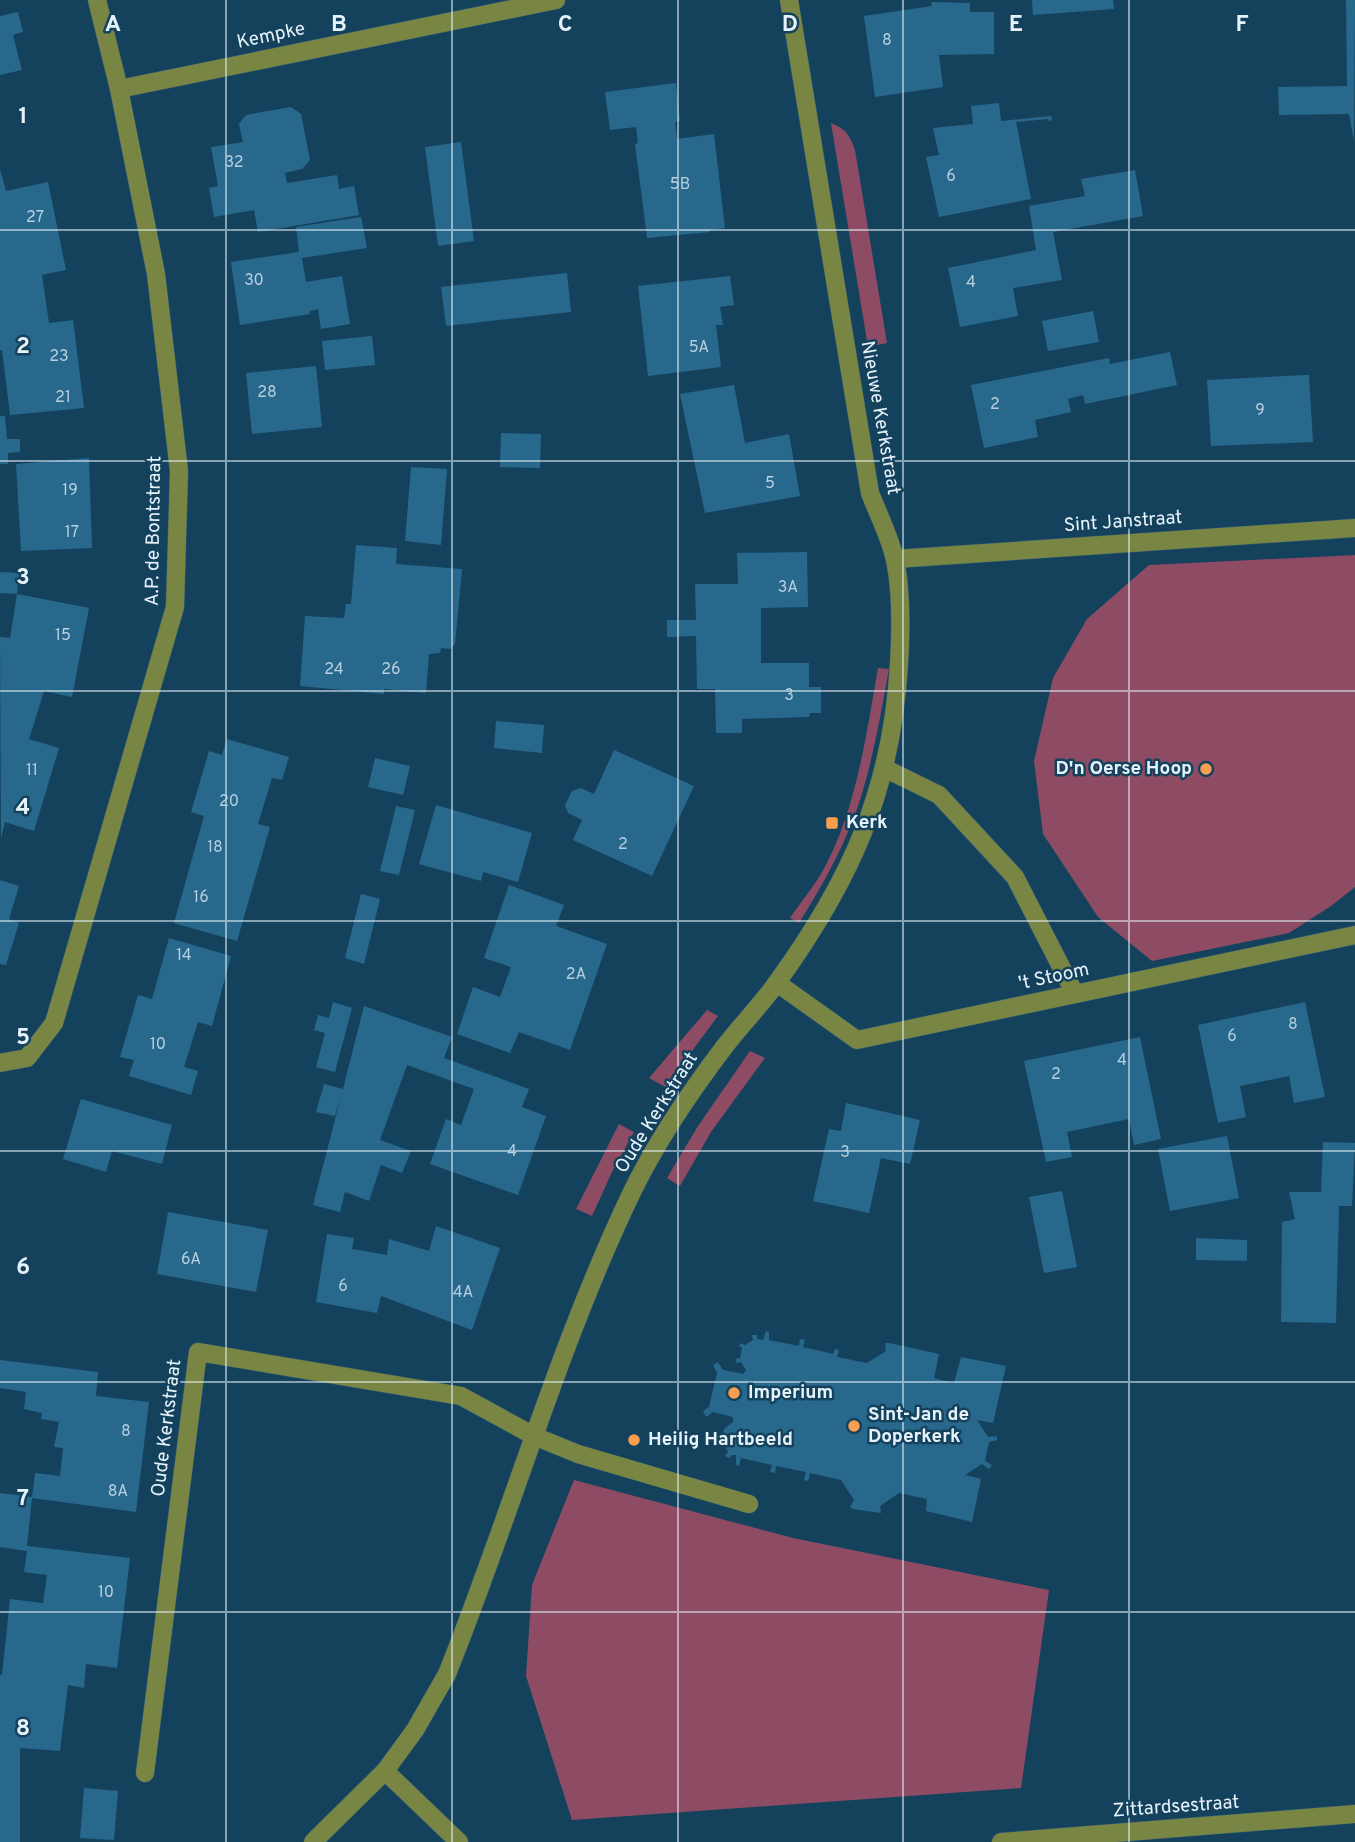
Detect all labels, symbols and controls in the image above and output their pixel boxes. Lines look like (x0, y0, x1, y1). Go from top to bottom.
text: A (105, 11, 121, 40)
text: B (331, 11, 347, 40)
text: C (558, 11, 572, 40)
text: D (782, 11, 798, 40)
text: E (1009, 11, 1023, 40)
text: F (1235, 11, 1249, 40)
street label: Kempke (235, 17, 307, 55)
house number: 8 (882, 31, 892, 51)
text: 1 (18, 103, 28, 132)
house number: 32 (224, 153, 244, 173)
house number: 6 (946, 167, 956, 187)
house number: 5B (670, 175, 690, 195)
house number: 27 (26, 208, 44, 228)
house number: 30 (244, 271, 264, 291)
house number: 4 (966, 273, 976, 293)
text: 2 (16, 333, 30, 362)
house number: 5A (689, 338, 709, 358)
street label: Nieuwe Kerkstraat (855, 339, 905, 497)
house number: 23 (49, 347, 69, 367)
house number: 28 (257, 383, 277, 403)
house number: 21 (55, 388, 71, 408)
house number: 2 (990, 395, 1000, 415)
house number: 9 (1255, 401, 1265, 421)
street label: A.P. de Bontstraat (141, 456, 167, 606)
house number: 5 (765, 474, 775, 494)
house number: 19 (62, 481, 78, 501)
street label: Sint Janstraat (1063, 506, 1183, 538)
house number: 17 (65, 523, 79, 543)
text: 3 (16, 564, 30, 593)
house number: 3A (778, 578, 798, 598)
house number: 15 (55, 626, 71, 646)
house number: 24 (324, 660, 344, 680)
house number: 26 (381, 660, 401, 680)
house number: 3 (784, 686, 794, 706)
place label: D'n Oerse Hoop (1055, 757, 1192, 781)
house number: 11 (26, 761, 38, 781)
marker: D'n Oerse Hoop (1198, 761, 1214, 777)
house number: 20 (219, 792, 239, 812)
text: 4 (16, 794, 30, 823)
place label: Kerk (846, 811, 888, 835)
marker: Kerk (824, 815, 840, 831)
house number: 2 (618, 835, 628, 855)
house number: 18 (207, 838, 223, 858)
house number: 16 (193, 888, 209, 908)
house number: 14 (176, 946, 192, 966)
street label: 't Stoom (1017, 958, 1091, 996)
house number: 2A (566, 965, 586, 985)
house number: 8 (1288, 1015, 1298, 1035)
text: 5 (16, 1024, 30, 1053)
house number: 6 (1227, 1027, 1237, 1047)
house number: 10 (150, 1035, 166, 1055)
street label: Oude Kerkstraat (610, 1048, 704, 1178)
house number: 4 (1117, 1051, 1127, 1071)
house number: 2 (1051, 1065, 1061, 1085)
house number: 4 (507, 1142, 517, 1162)
house number: 3 (840, 1143, 850, 1163)
house number: 6A (181, 1250, 201, 1270)
text: 6 (16, 1254, 30, 1283)
house number: 6 (338, 1277, 348, 1297)
house number: 4A (453, 1283, 473, 1303)
street label: Oude Kerkstraat (147, 1358, 187, 1498)
place label: Imperium (748, 1381, 833, 1405)
marker: Imperium (726, 1385, 742, 1401)
place label: Sint-Jan de Doperkerk (868, 1403, 969, 1449)
marker: Sint-Jan de Doperkerk (846, 1418, 862, 1434)
house number: 8 (121, 1422, 131, 1442)
place label: Heilig Hartbeeld (648, 1428, 793, 1452)
marker: Heilig Hartbeeld (626, 1432, 642, 1448)
house number: 8A (108, 1482, 128, 1502)
text: 7 (17, 1485, 29, 1514)
house number: 10 (98, 1583, 114, 1603)
text: 8 (16, 1715, 30, 1744)
street label: Zittardsestraat (1112, 1791, 1240, 1823)

